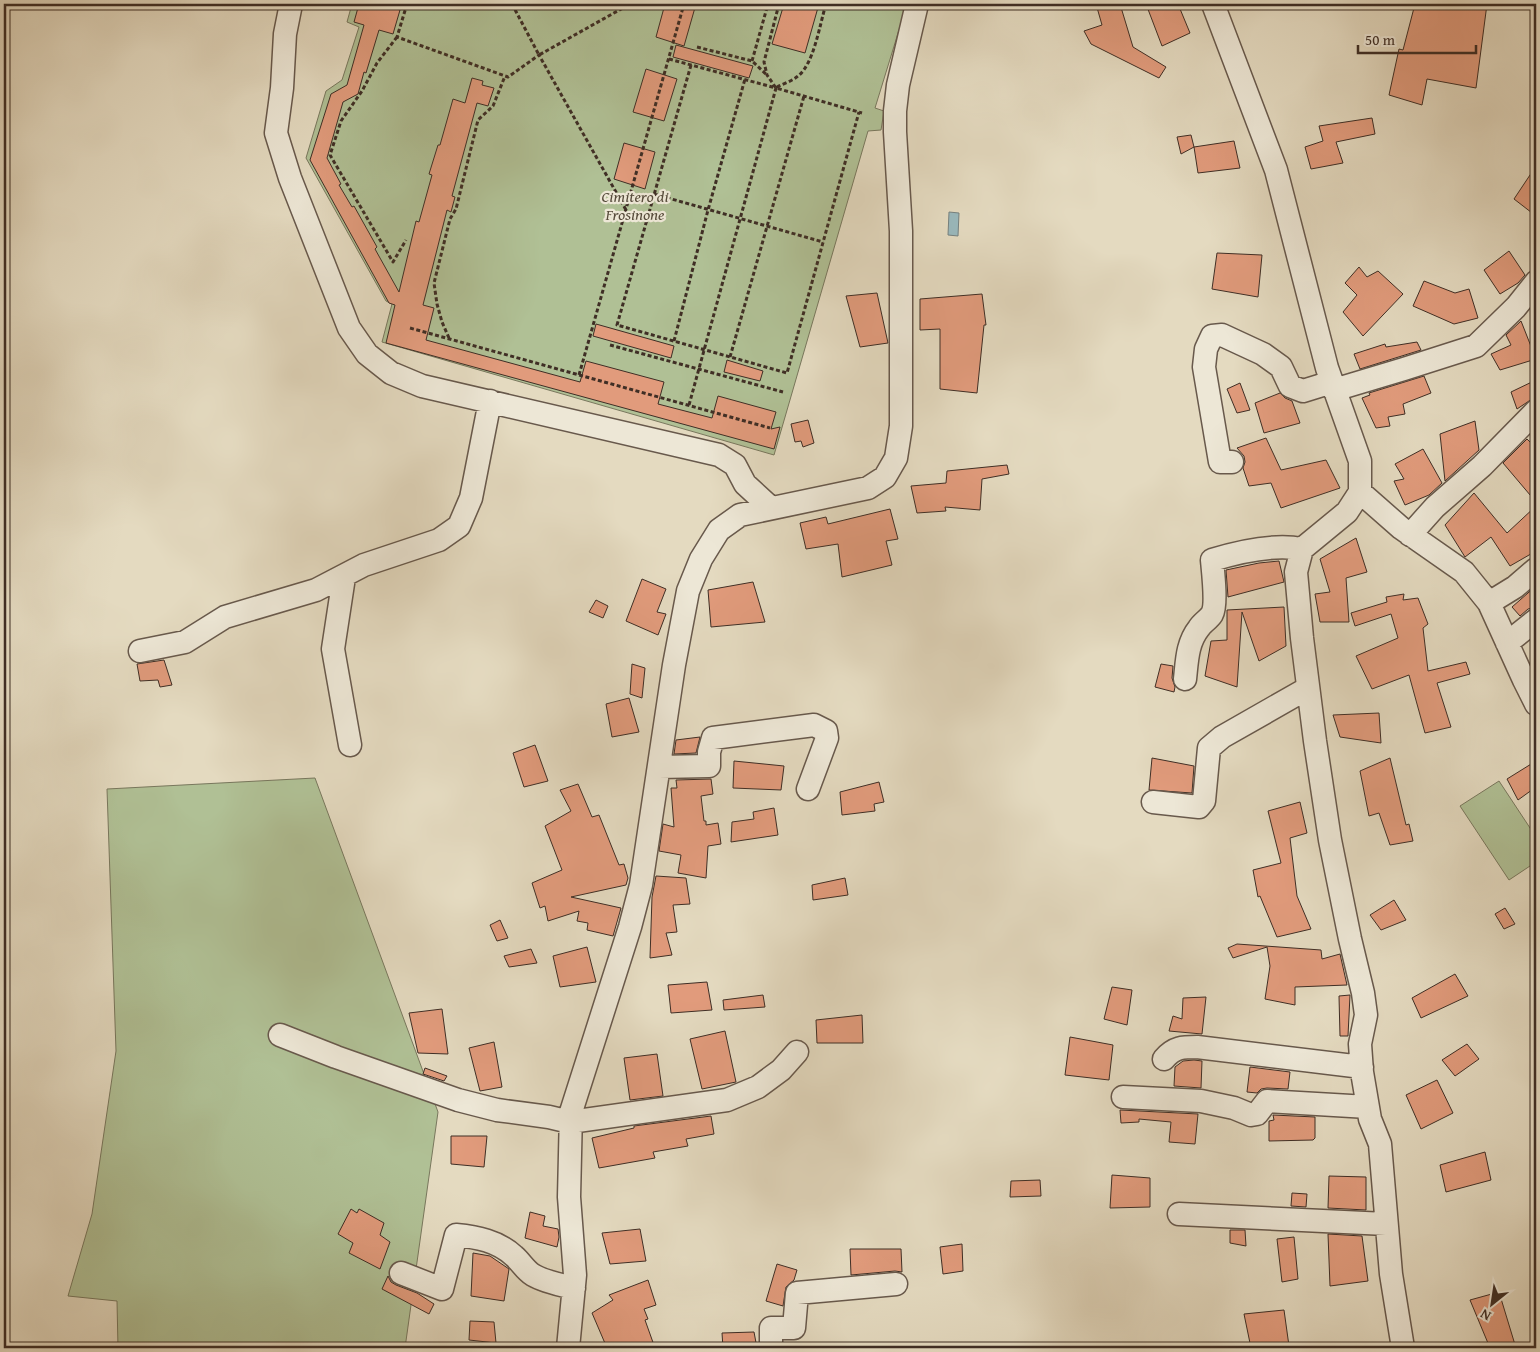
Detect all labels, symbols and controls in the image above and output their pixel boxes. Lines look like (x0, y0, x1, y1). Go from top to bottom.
scale bar (1358, 22, 1475, 54)
text: 50 m (1365, 29, 1396, 50)
park label: Cimitero di Frosinone (601, 184, 669, 226)
north arrow (1468, 1280, 1518, 1330)
text: N (1476, 1304, 1495, 1326)

